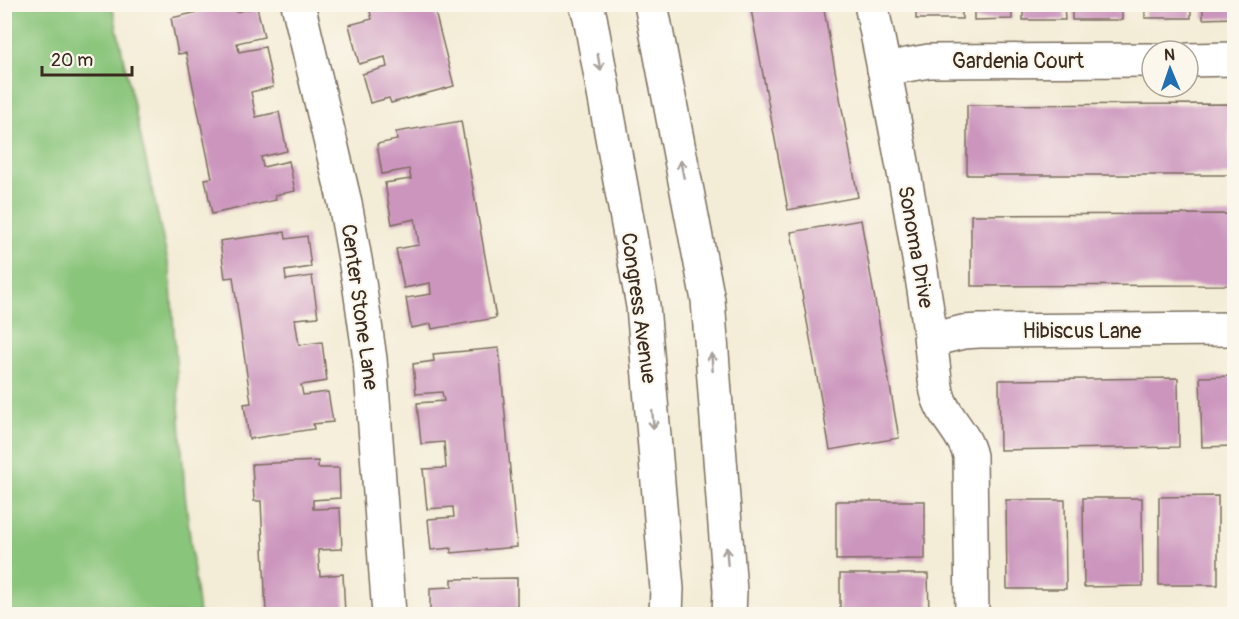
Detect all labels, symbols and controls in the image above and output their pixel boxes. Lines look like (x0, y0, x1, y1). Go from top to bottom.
scale bar (42, 39, 132, 77)
north arrow (1140, 39, 1200, 99)
text: N (1164, 45, 1175, 65)
street label: Gardenia Court (952, 48, 1084, 75)
text: 20 m (51, 49, 93, 72)
one-way arrow (593, 51, 604, 71)
one-way arrow (676, 160, 687, 180)
street label: Sonoma Drive (891, 184, 940, 311)
street label: Center Stone Lane (334, 222, 385, 392)
street label: Congress Avenue (615, 231, 663, 386)
street label: Hibiscus Lane (1023, 318, 1142, 345)
one-way arrow (707, 352, 718, 372)
one-way arrow (648, 410, 659, 430)
one-way arrow (722, 547, 733, 567)

